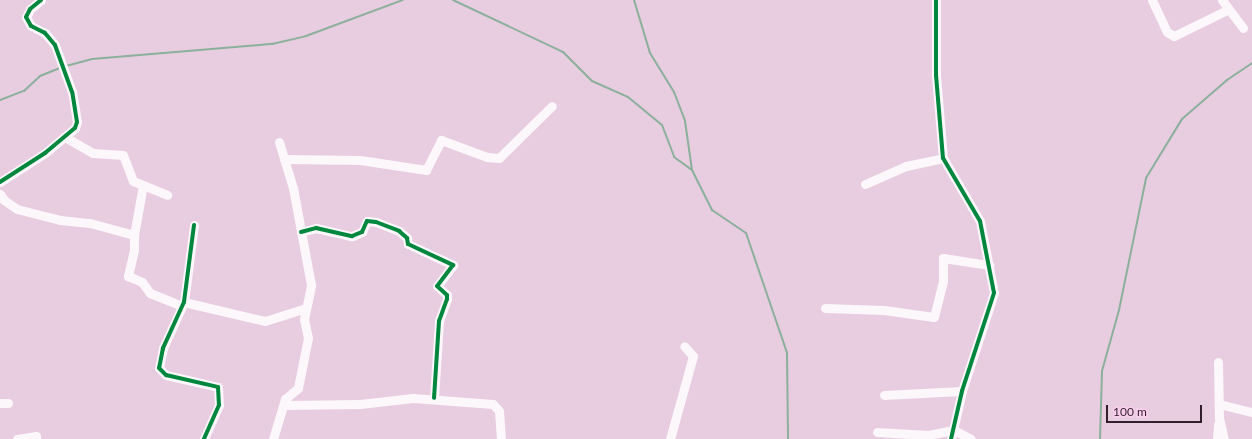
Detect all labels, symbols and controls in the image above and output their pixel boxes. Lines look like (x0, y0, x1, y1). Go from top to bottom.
scale bar (1108, 397, 1204, 423)
text: 100 m (1113, 404, 1147, 419)

